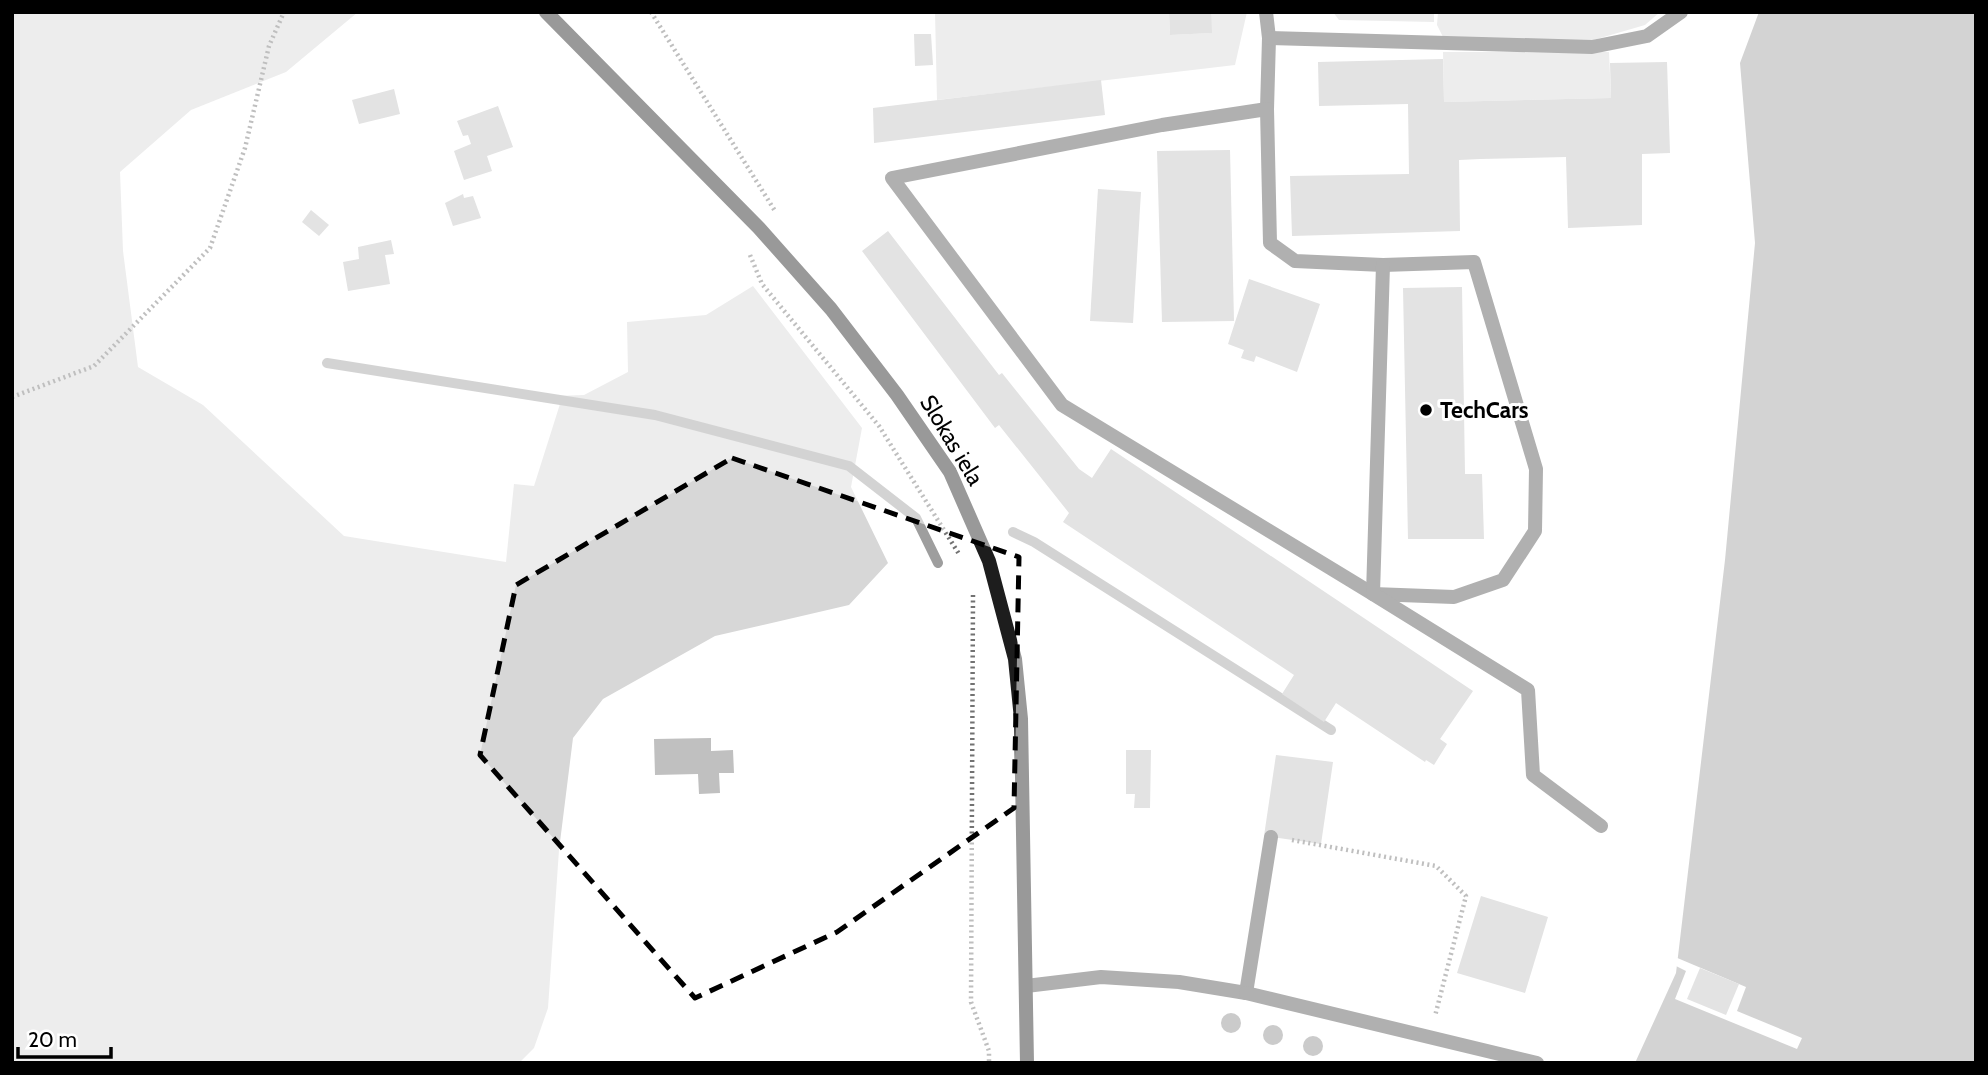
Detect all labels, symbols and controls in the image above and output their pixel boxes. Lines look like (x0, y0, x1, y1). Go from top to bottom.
street label: Slokas iela (914, 390, 990, 490)
place label: TechCars (1440, 396, 1529, 424)
marker: TechCars (1418, 402, 1434, 418)
scale bar (18, 1016, 110, 1060)
text: 20 m (28, 1027, 77, 1052)

